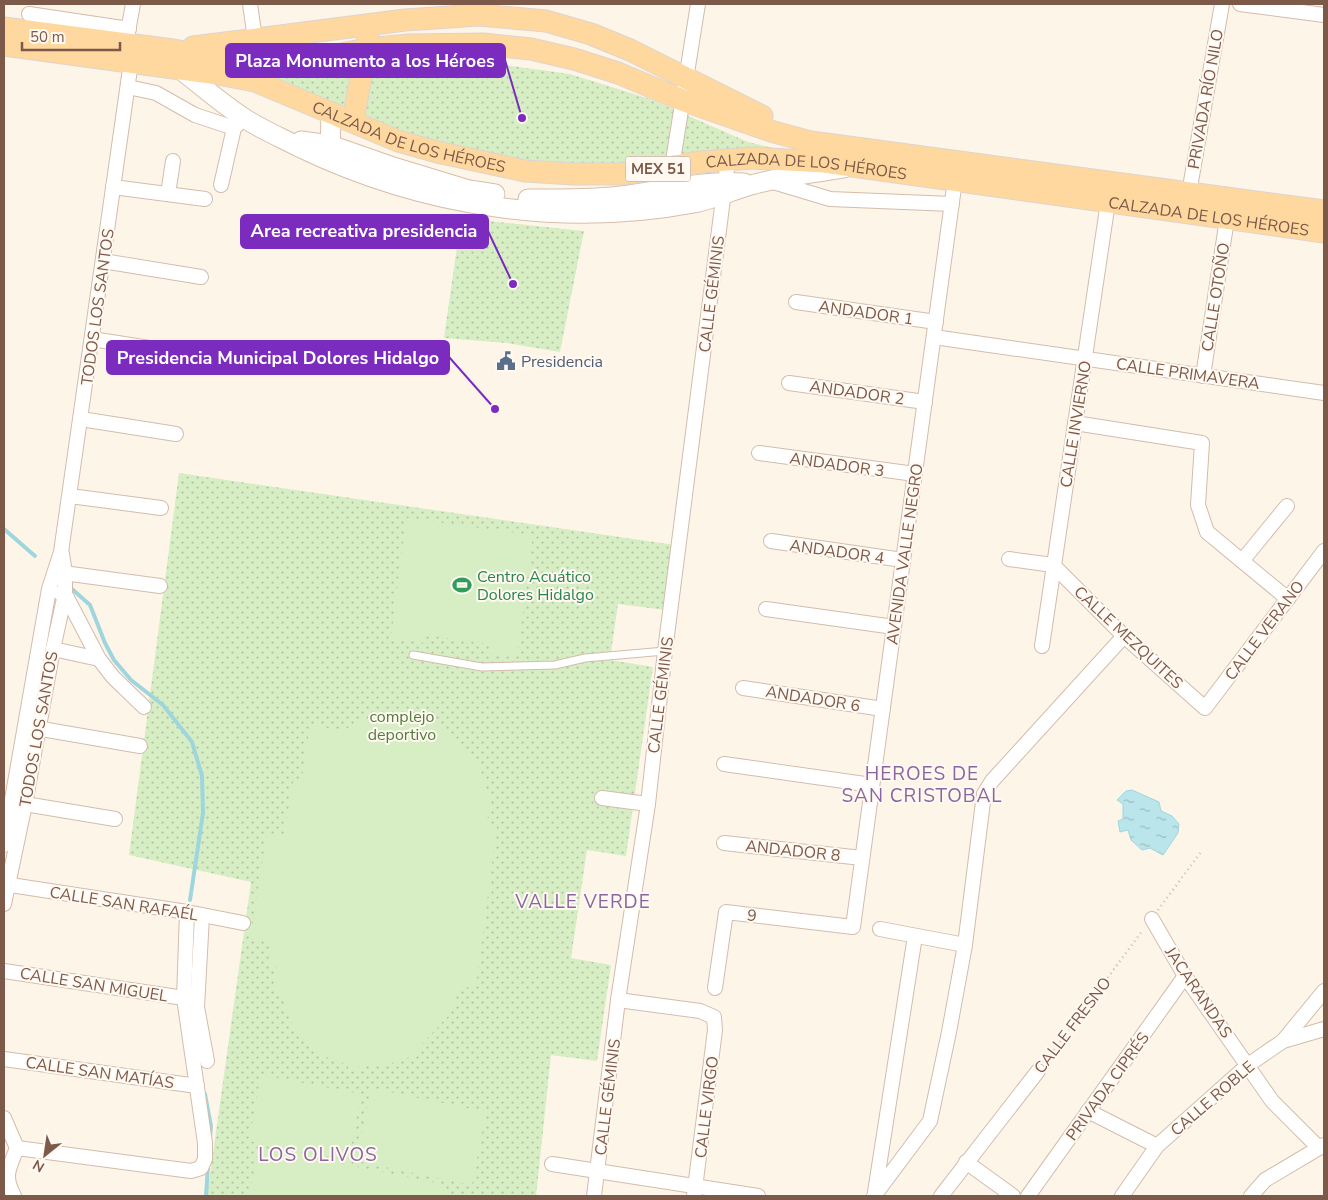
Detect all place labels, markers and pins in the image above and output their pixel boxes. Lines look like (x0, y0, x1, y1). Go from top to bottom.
callout: Plaza Monumento a los Héroes (226, 44, 505, 77)
callout: Area recreativa presidencia (241, 215, 488, 248)
callout: Presidencia Municipal Dolores Hidalgo (107, 341, 449, 374)
public building icon: Presidencia (495, 350, 517, 372)
place label: Presidencia (521, 351, 603, 373)
place label: Centro Acuático Dolores Hidalgo (477, 566, 594, 606)
sports icon: Centro Acuático Dolores Hidalgo (451, 574, 473, 596)

